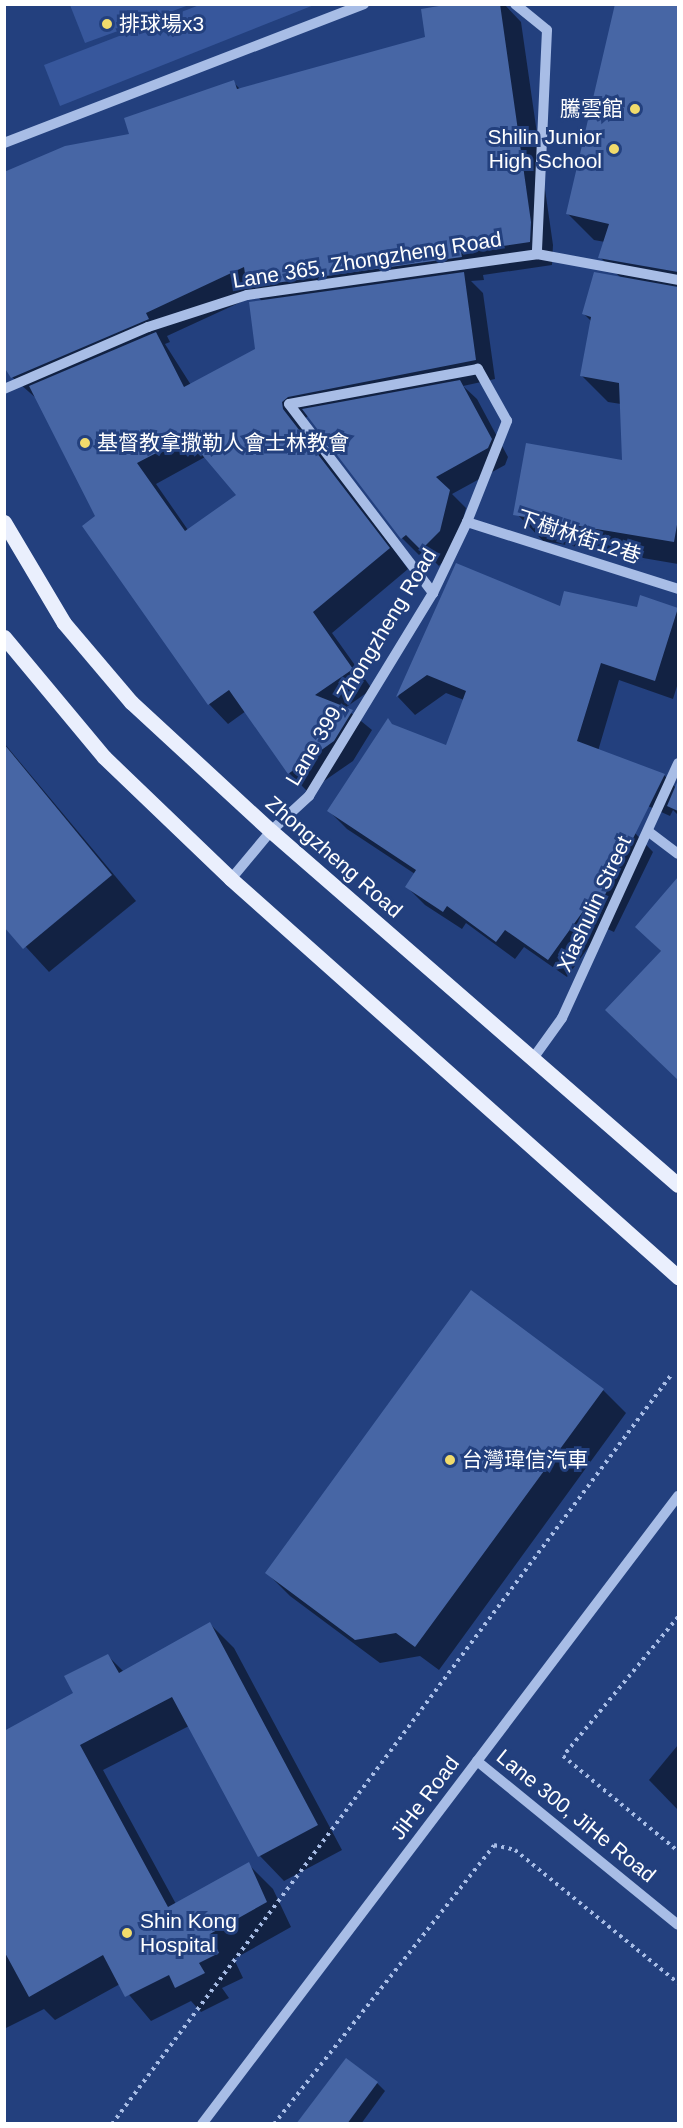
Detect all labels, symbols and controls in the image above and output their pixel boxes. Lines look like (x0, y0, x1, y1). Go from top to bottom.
place label: 排球場x3 (119, 11, 204, 37)
marker: 排球場x3 (100, 17, 114, 31)
place label: 騰雲館 (560, 96, 623, 122)
marker: 騰雲館 (628, 102, 642, 116)
place label: Shilin Junior High School (488, 124, 602, 174)
marker: Shilin Junior High School (607, 142, 621, 156)
street label: Lane 365, Zhongzheng Road (231, 226, 503, 294)
place label: 基督教拿撒勒人會士林教會 (97, 430, 349, 456)
marker: 基督教拿撒勒人會士林教會 (78, 436, 92, 450)
street label: 下樹林街12巷 (514, 505, 644, 569)
street label: Lane 399, Zhongzheng Road (280, 544, 442, 790)
street label: Zhongzheng Road (261, 791, 407, 923)
street label: Xiashulin Street (552, 832, 636, 976)
place label: 台灣瑋信汽車 (462, 1447, 588, 1473)
marker: 台灣瑋信汽車 (443, 1453, 457, 1467)
street label: Lane 300, JiHe Road (491, 1744, 661, 1888)
street label: JiHe Road (385, 1751, 465, 1845)
place label: Shin Kong Hospital (140, 1908, 237, 1958)
marker: Shin Kong Hospital (118, 1924, 136, 1942)

